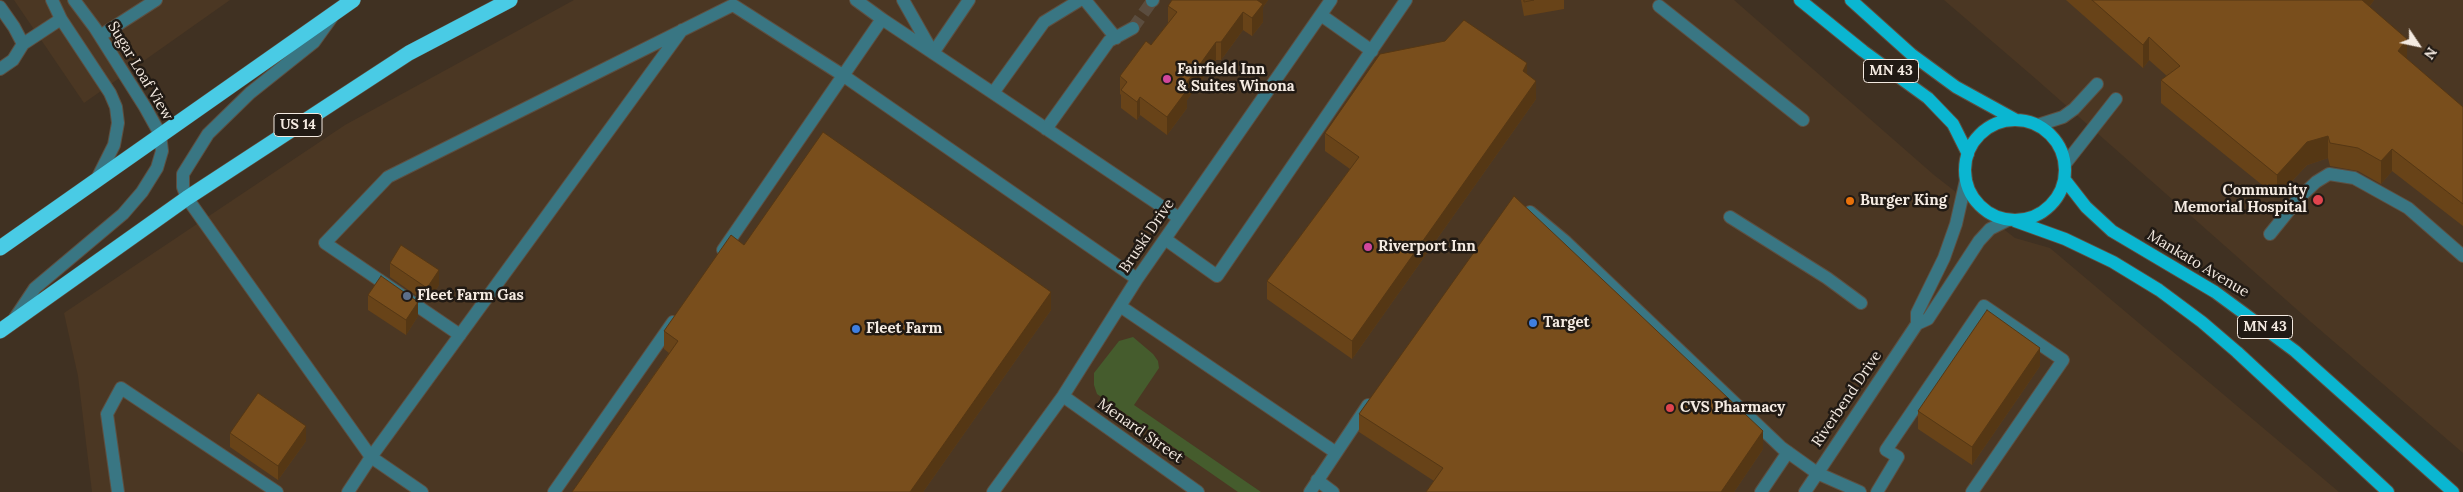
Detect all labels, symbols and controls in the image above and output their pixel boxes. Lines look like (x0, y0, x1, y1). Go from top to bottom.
street label: Sugar Loaf View (103, 18, 177, 124)
north arrow (2393, 20, 2443, 70)
text: N (2420, 44, 2441, 63)
road number: MN 43 (1864, 59, 1918, 82)
place label: Fairfield Inn & Suites Winona (1177, 61, 1295, 96)
marker: Fairfield Inn & Suites Winona (1161, 73, 1173, 85)
road number: US 14 (274, 114, 322, 136)
place label: Community Memorial Hospital (2174, 182, 2307, 217)
place label: Burger King (1860, 192, 1947, 210)
marker: Community Memorial Hospital (2311, 193, 2325, 207)
marker: Burger King (1844, 195, 1856, 207)
street label: Bruski Drive (1116, 196, 1178, 276)
street label: Mankato Avenue (2144, 226, 2252, 302)
place label: Riverport Inn (1378, 238, 1476, 256)
marker: Riverport Inn (1362, 241, 1374, 253)
place label: Fleet Farm Gas (417, 287, 524, 305)
marker: Fleet Farm Gas (401, 290, 413, 302)
place label: Target (1543, 314, 1590, 332)
road number: MN 43 (2238, 316, 2292, 338)
marker: Target (1527, 317, 1539, 329)
place label: Fleet Farm (866, 320, 942, 338)
marker: Fleet Farm (850, 323, 862, 335)
street label: Riverbend Drive (1808, 348, 1886, 450)
street label: Menard Street (1094, 395, 1186, 467)
place label: CVS Pharmacy (1680, 399, 1785, 417)
marker: CVS Pharmacy (1664, 402, 1676, 414)

